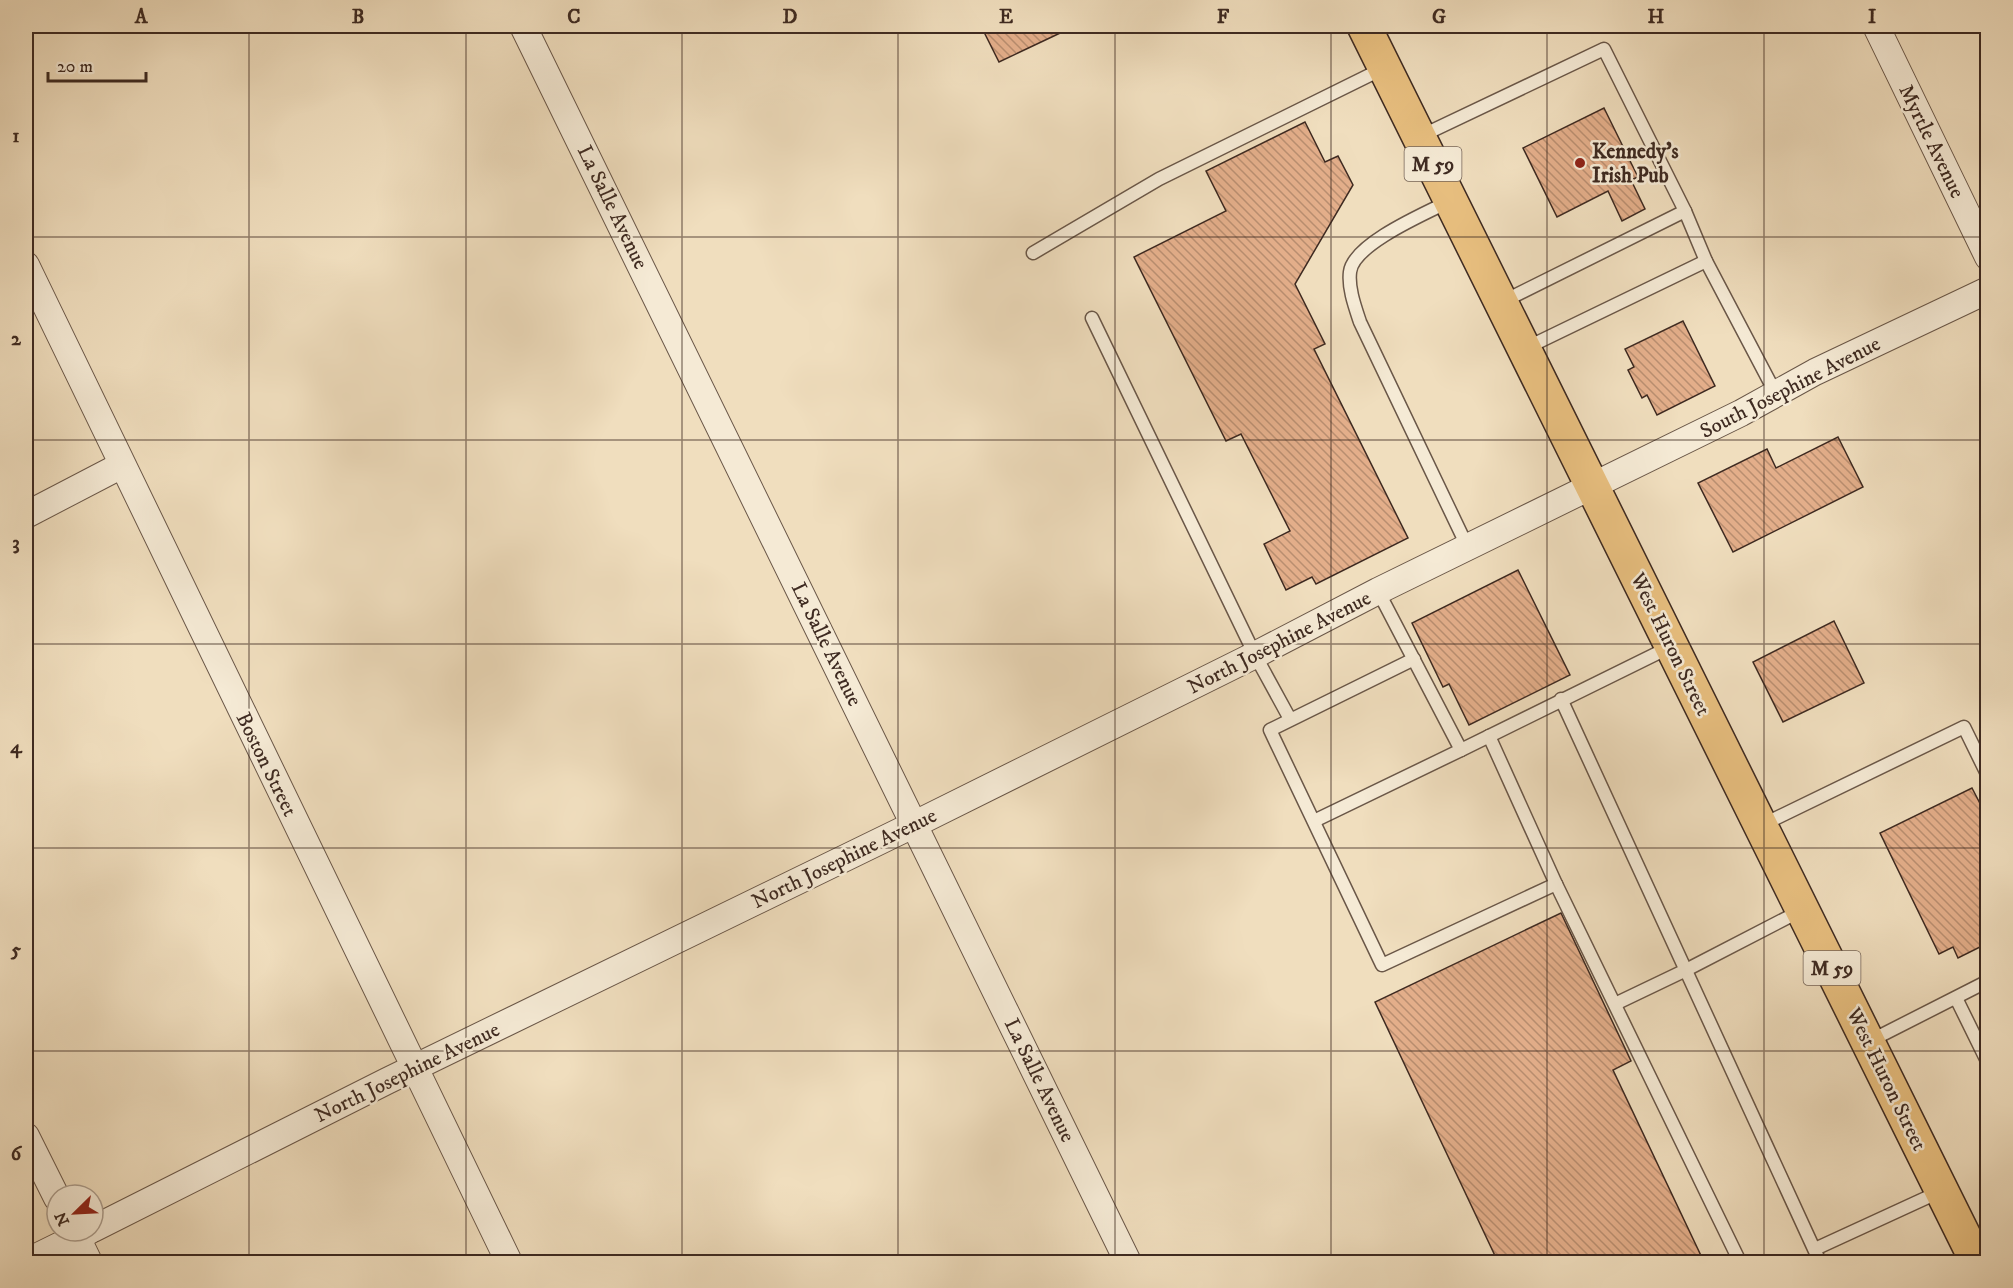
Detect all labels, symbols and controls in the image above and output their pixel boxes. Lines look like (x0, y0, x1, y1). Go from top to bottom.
text: A (134, 5, 149, 30)
text: B (352, 5, 364, 30)
text: C (567, 5, 581, 30)
text: D (783, 5, 798, 30)
text: E (999, 5, 1013, 30)
text: F (1217, 5, 1230, 30)
text: G (1432, 5, 1446, 30)
text: H (1648, 5, 1665, 30)
text: I (1868, 5, 1876, 30)
scale bar (48, 45, 146, 83)
text: 20 m (57, 56, 93, 78)
street label: Myrtle Avenue (1892, 80, 1970, 203)
text: 1 (12, 124, 20, 149)
place label: Kennedy's Irish Pub (1592, 139, 1678, 189)
street label: La Salle Avenue (571, 141, 653, 274)
road number: M 59 (1404, 147, 1462, 181)
marker: Kennedy's Irish Pub (1573, 156, 1587, 170)
text: 2 (11, 327, 22, 352)
street label: South Josephine Avenue (1696, 331, 1885, 445)
text: 3 (12, 531, 20, 556)
street label: West Huron Street (1624, 568, 1716, 720)
street label: La Salle Avenue (785, 578, 867, 711)
street label: North Josephine Avenue (1183, 585, 1376, 700)
street label: Boston Street (230, 708, 303, 821)
text: 4 (10, 735, 23, 760)
street label: North Josephine Avenue (748, 803, 941, 915)
text: 5 (10, 938, 21, 963)
road number: M 59 (1804, 951, 1860, 985)
street label: West Huron Street (1840, 1003, 1932, 1155)
street label: La Salle Avenue (998, 1014, 1080, 1147)
street label: North Josephine Avenue (311, 1017, 504, 1129)
text: 6 (11, 1142, 23, 1167)
north arrow (45, 1183, 105, 1243)
text: N (50, 1209, 74, 1229)

